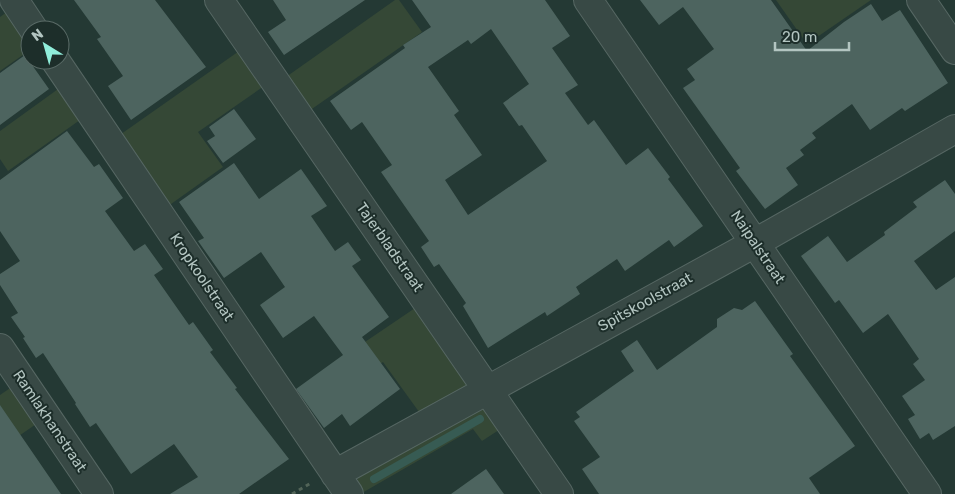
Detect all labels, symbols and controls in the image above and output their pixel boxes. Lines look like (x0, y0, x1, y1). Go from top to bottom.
north arrow (20, 20, 70, 70)
scale bar (775, 20, 849, 52)
text: N (28, 25, 47, 45)
text: 20 m (782, 28, 817, 46)
street label: Tajerbladstraat (353, 199, 428, 295)
street label: Naipalstraat (727, 207, 789, 287)
street label: Kropkoolstraat (166, 230, 238, 324)
street label: Spitskoolstraat (595, 269, 695, 335)
street label: Ramlakhanstraat (9, 367, 91, 475)

